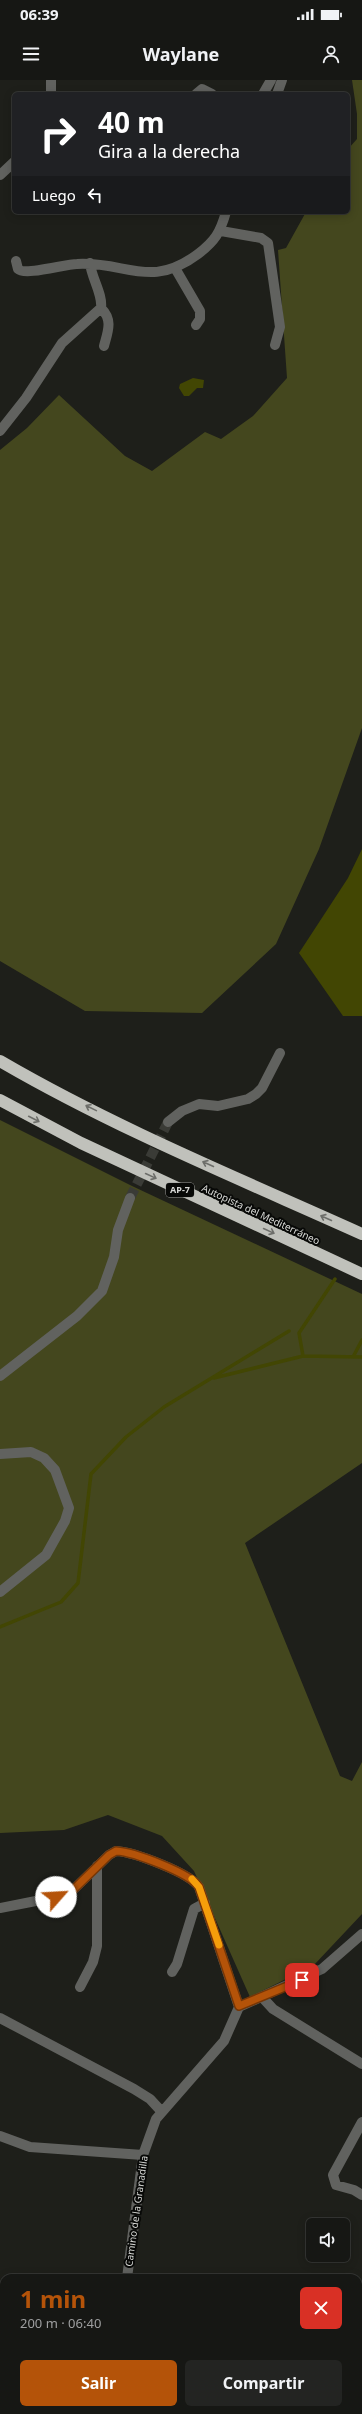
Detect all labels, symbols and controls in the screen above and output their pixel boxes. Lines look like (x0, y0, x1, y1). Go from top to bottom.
text: 06:39 (20, 4, 59, 24)
text: Waylane (143, 42, 219, 66)
icon: menu (20, 43, 42, 65)
icon: person (320, 43, 342, 65)
text: 40 m (98, 103, 165, 141)
icon: right (32, 108, 84, 160)
text: Gira a la derecha (98, 139, 240, 163)
icon: left (84, 184, 106, 206)
text: Luego (32, 185, 76, 205)
one-way arrow (85, 1104, 97, 1112)
one-way arrow (28, 1116, 40, 1123)
one-way arrow (202, 1160, 214, 1167)
one-way arrow (145, 1173, 157, 1180)
street label: Autopista del Mediterráneo (200, 1180, 322, 1248)
road number: AP-7 (166, 1183, 194, 1197)
one-way arrow (321, 1214, 333, 1221)
one-way arrow (263, 1228, 275, 1235)
position arrow (35, 1876, 77, 1918)
pin (285, 1963, 319, 1997)
icon: arrive (291, 1969, 313, 1991)
street label: Camino de la Granadilla (121, 2155, 151, 2267)
map controls (306, 2218, 350, 2262)
button: sound (306, 2218, 350, 2262)
text: 1 min (20, 2282, 86, 2315)
button: close (300, 2287, 342, 2329)
text: 200 m · 06:40 (20, 2314, 101, 2332)
button: Salir (20, 2360, 177, 2406)
button: Compartir (185, 2360, 342, 2406)

